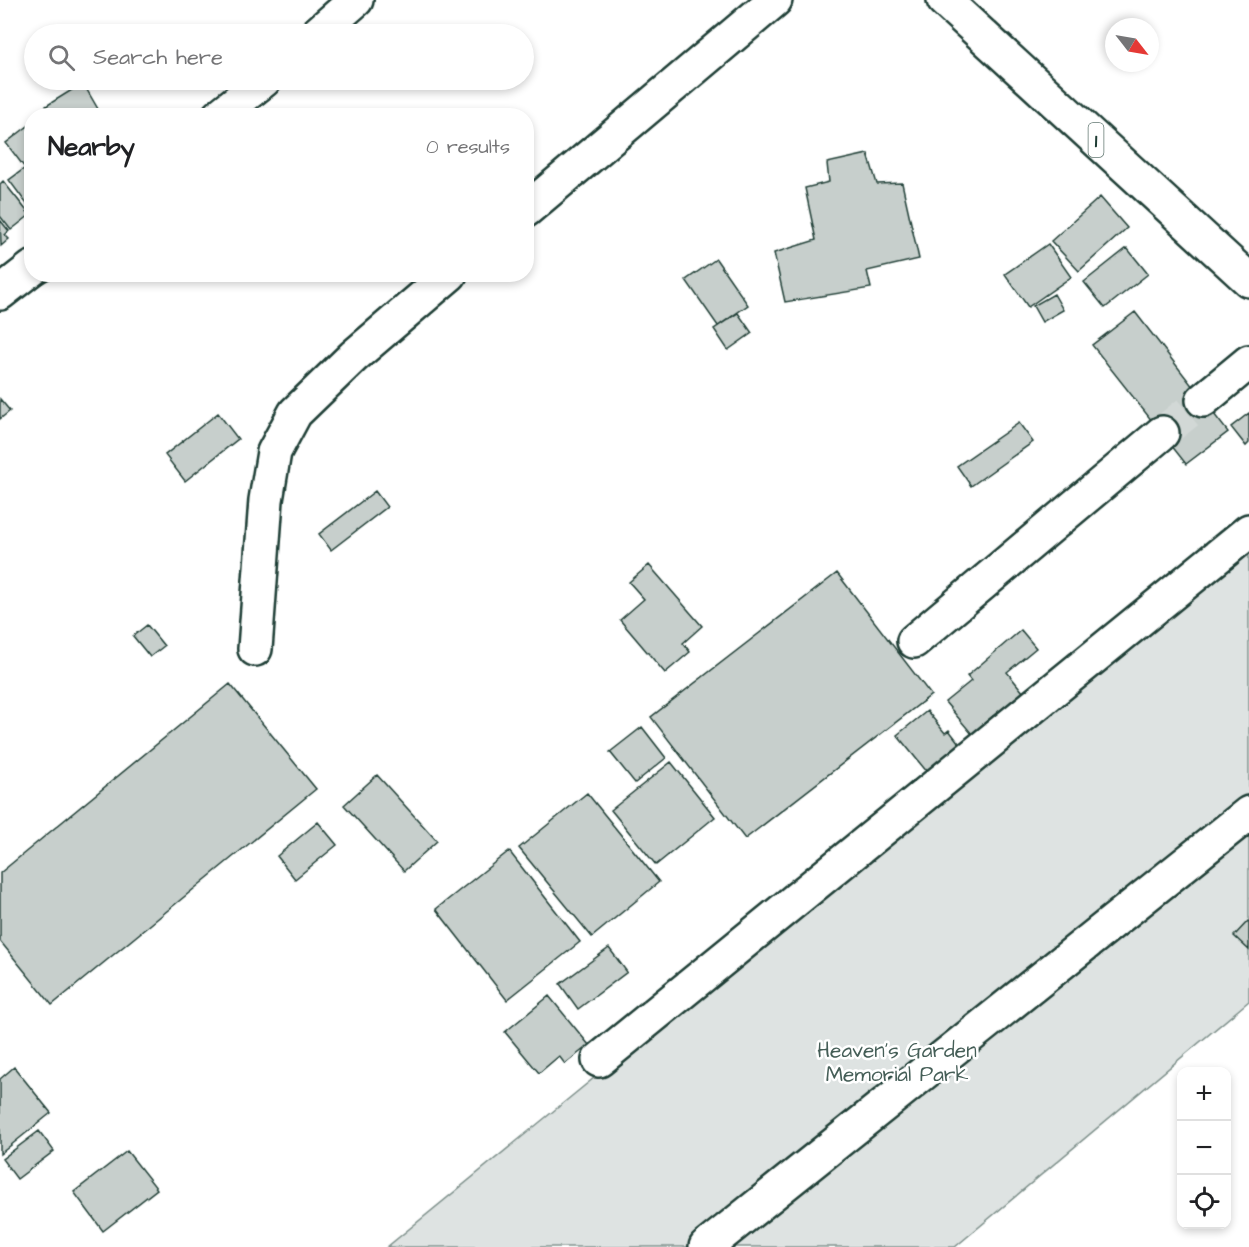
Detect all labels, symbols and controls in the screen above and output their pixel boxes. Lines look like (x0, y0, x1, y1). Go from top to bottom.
north arrow (1105, 18, 1159, 72)
search box (24, 24, 534, 90)
icon: search (45, 41, 78, 74)
text: Search here (93, 42, 223, 73)
road number: 1 (1088, 123, 1104, 157)
text: Nearby (48, 129, 135, 165)
text: 0 results (426, 133, 510, 161)
park label: Heaven's Garden Memorial Park (817, 1036, 977, 1089)
map controls (1177, 1067, 1231, 1229)
button: + (1177, 1067, 1231, 1121)
button: − (1177, 1121, 1231, 1175)
button: locate (1177, 1175, 1231, 1229)

